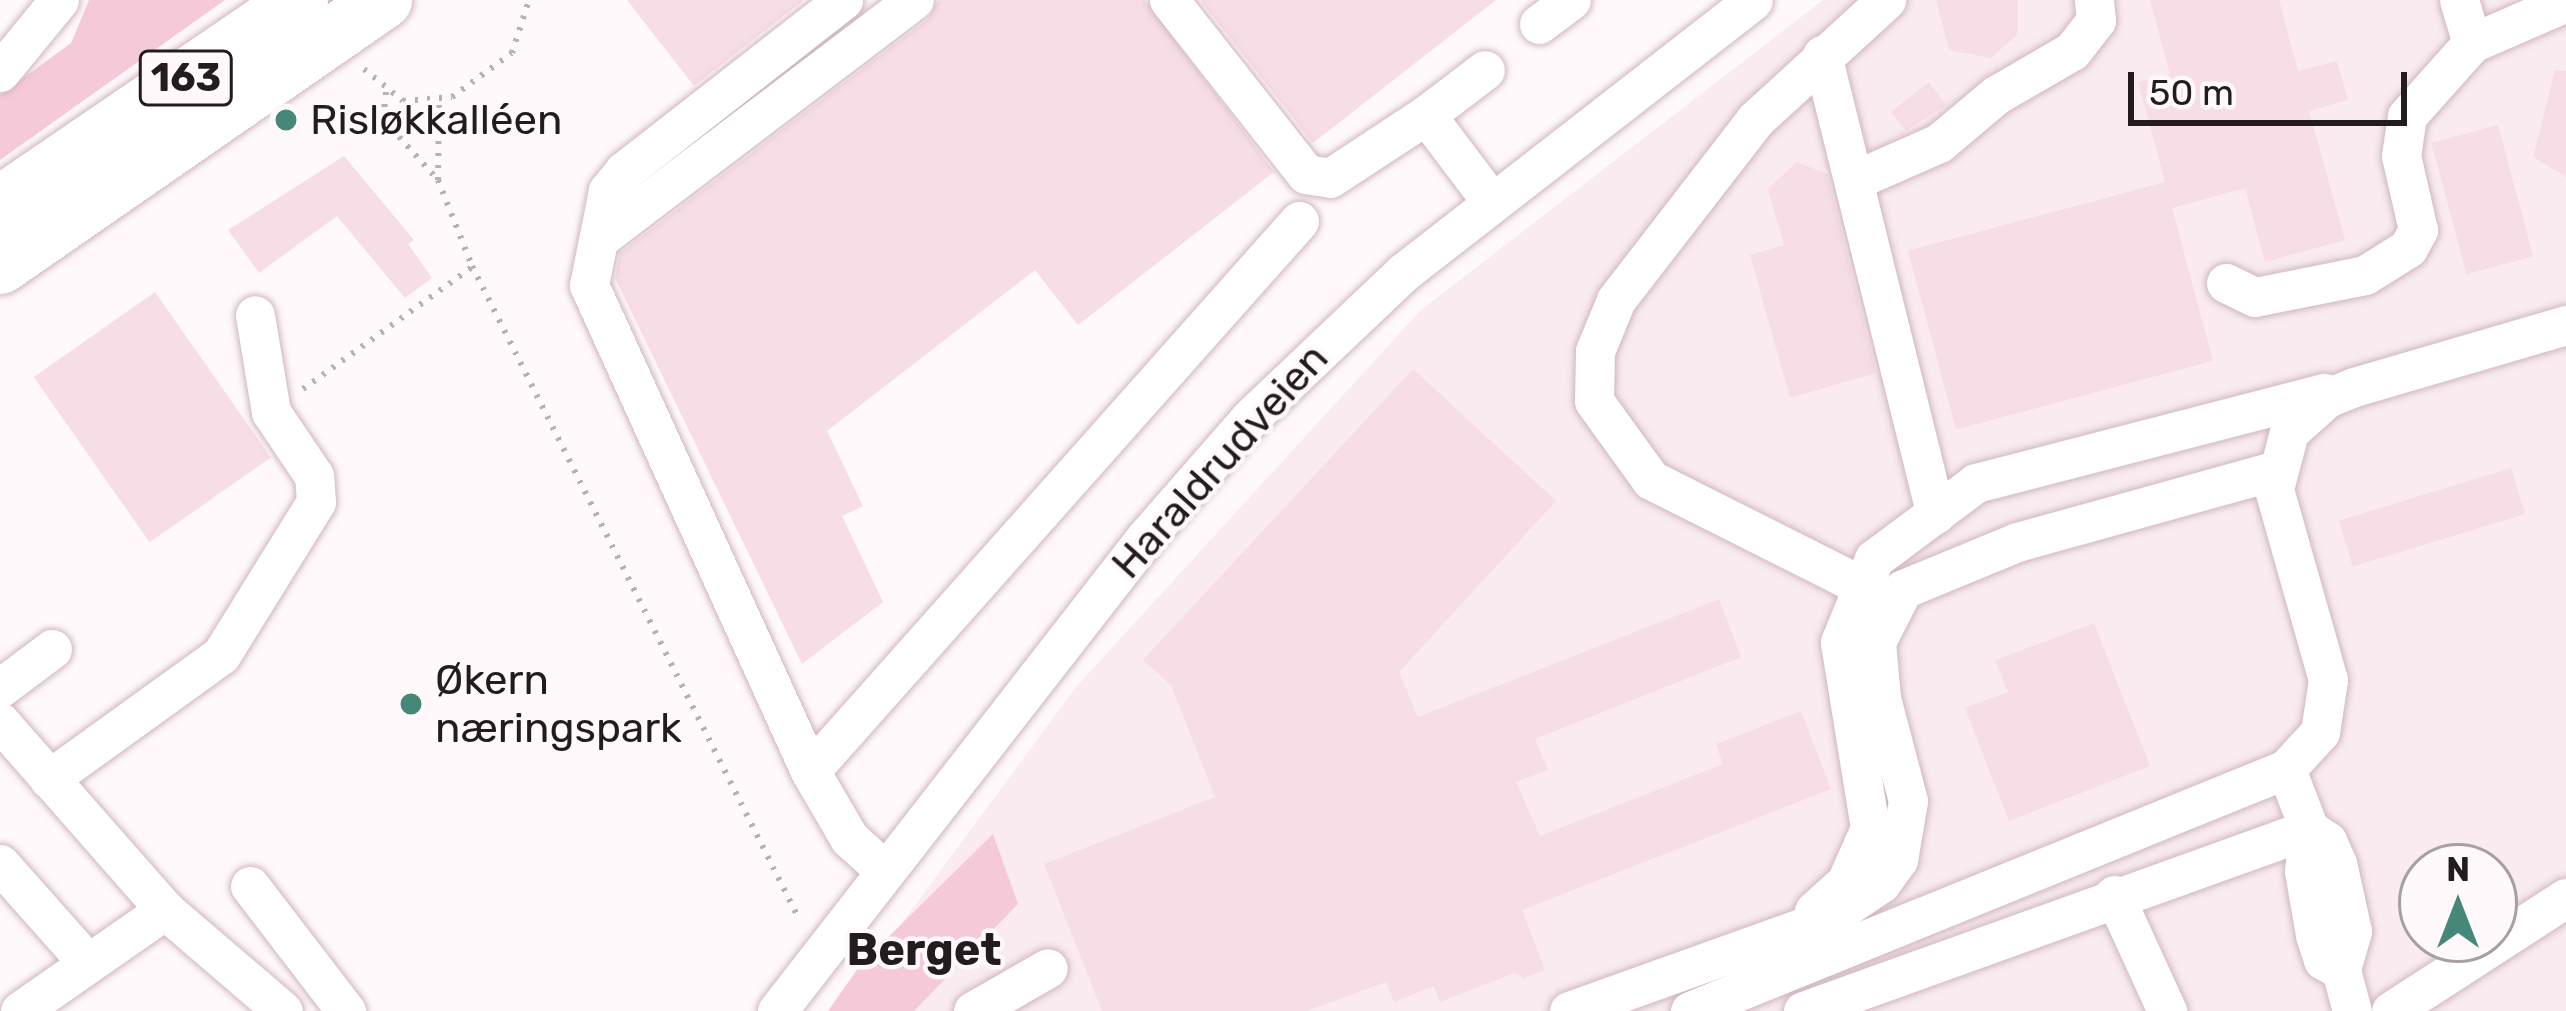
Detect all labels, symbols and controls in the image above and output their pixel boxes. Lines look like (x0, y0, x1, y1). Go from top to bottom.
road number: 163 (138, 45, 234, 111)
scale bar (2134, 48, 2413, 122)
text: 50 m (2149, 71, 2234, 114)
place label: Risløkkalléen (310, 95, 562, 145)
marker: Risløkkalléen (273, 107, 299, 133)
street label: Haraldrudveien (1101, 333, 1339, 589)
place label: Økern næringspark (435, 655, 682, 754)
marker: Økern næringspark (398, 691, 424, 717)
north arrow (2398, 843, 2518, 963)
text: N (2446, 850, 2470, 889)
district label: Berget (847, 923, 1001, 977)

